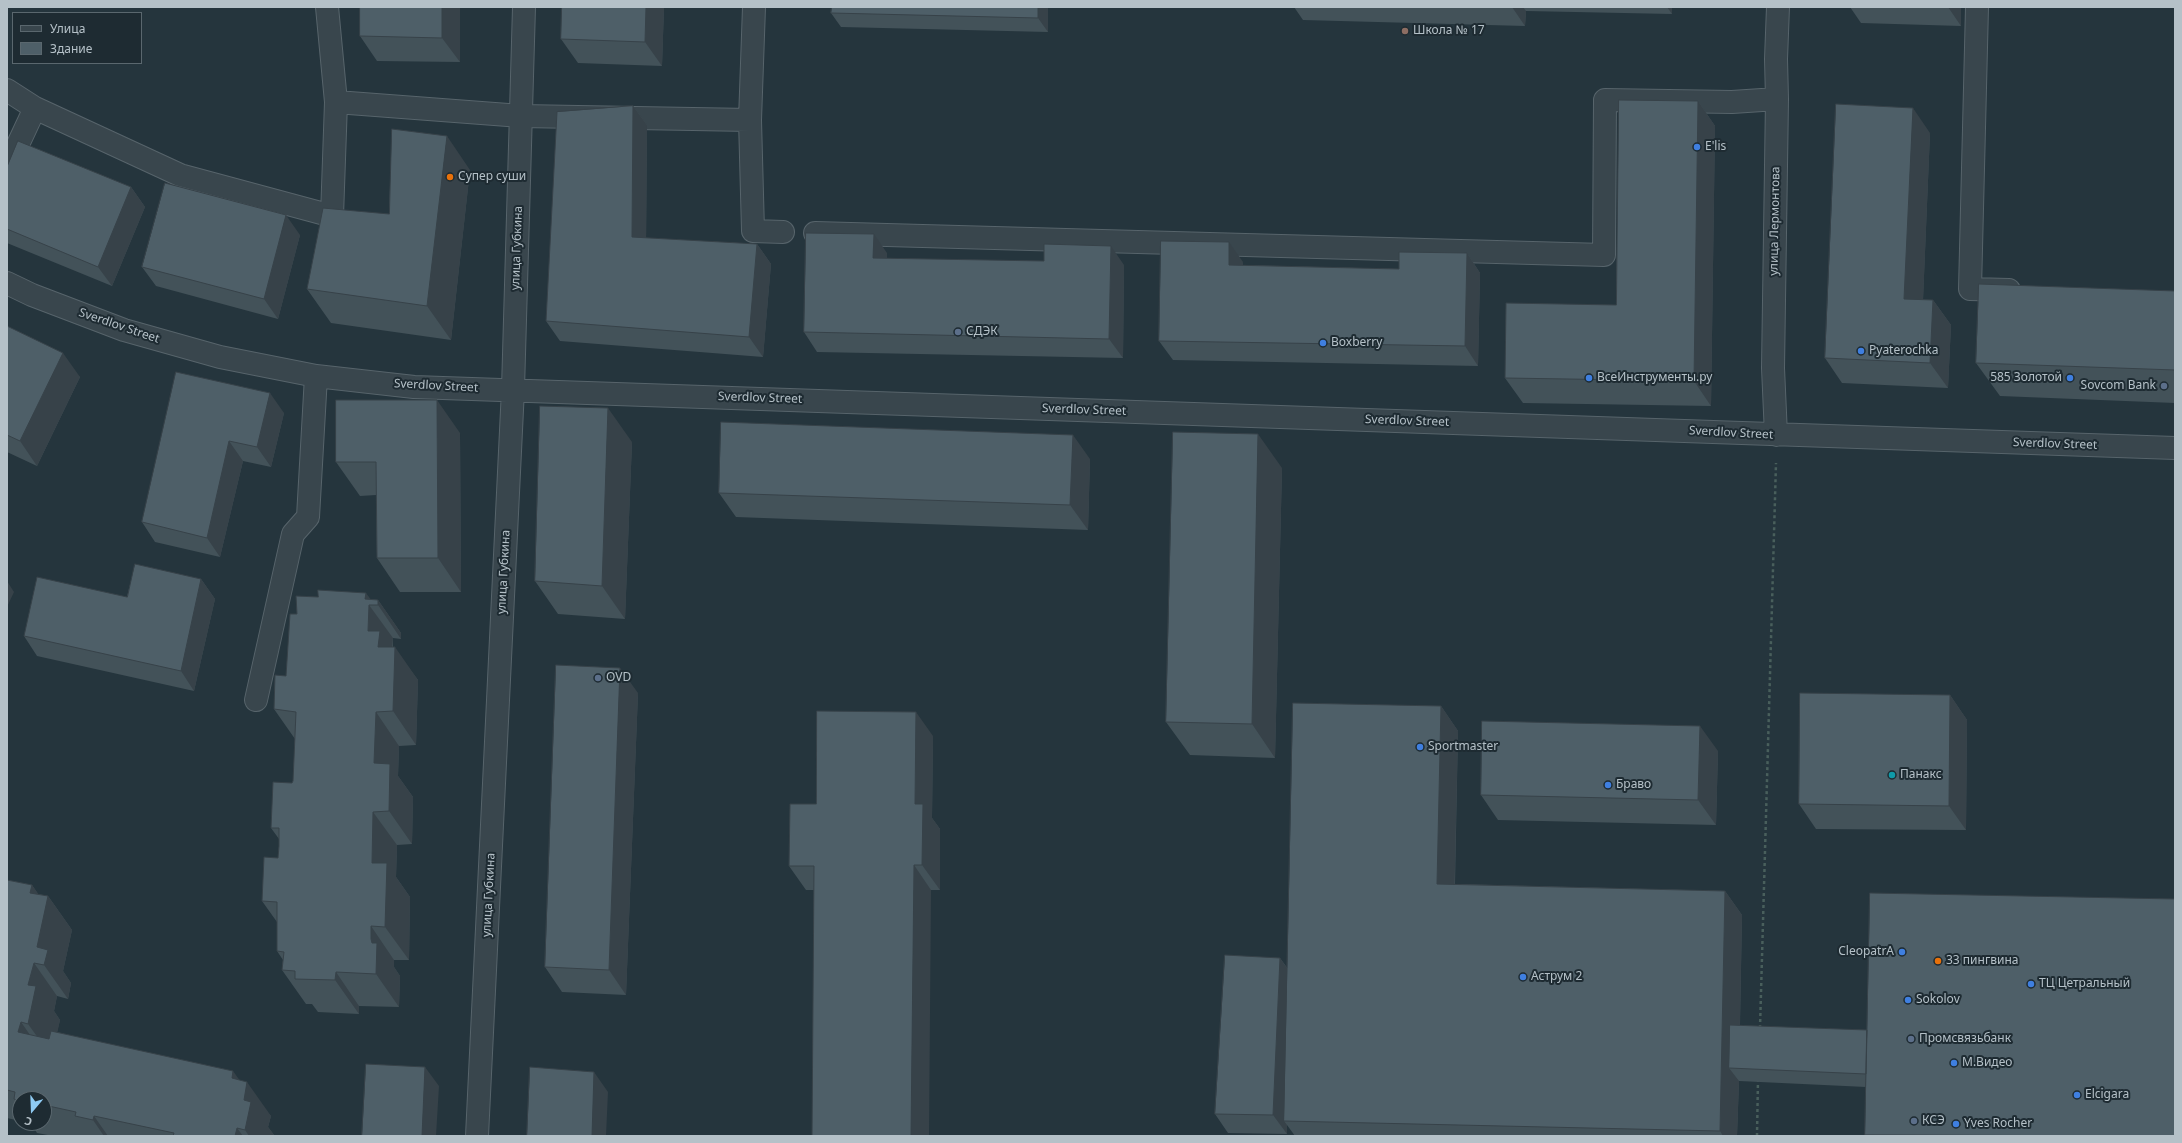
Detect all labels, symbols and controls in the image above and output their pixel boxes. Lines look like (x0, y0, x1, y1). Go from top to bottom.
legend (12, 12, 142, 64)
text: Улица (50, 20, 85, 37)
place label: Школа № 17 (1413, 24, 1485, 38)
marker: Школа № 17 (1400, 26, 1410, 36)
text: Здание (50, 40, 92, 57)
place label: E'lis (1705, 140, 1726, 154)
marker: E'lis (1692, 142, 1702, 152)
street label: улица Лермонтова (1767, 166, 1783, 276)
place label: Супер суши (458, 170, 526, 184)
marker: Супер суши (445, 172, 455, 182)
street label: улица Губкина (508, 206, 526, 290)
street label: Sverdlov Street (77, 305, 161, 347)
place label: СДЭК (966, 325, 998, 339)
marker: СДЭК (953, 327, 963, 337)
place label: Boxberry (1331, 336, 1382, 350)
marker: Boxberry (1318, 338, 1328, 348)
place label: Pyaterochka (1869, 344, 1939, 358)
marker: Pyaterochka (1856, 346, 1866, 356)
place label: ВсеИнструменты.ру (1597, 371, 1712, 385)
place label: 585 Золотой (1990, 371, 2062, 385)
marker: ВсеИнструменты.ру (1584, 373, 1594, 383)
marker: 585 Золотой (2065, 373, 2075, 383)
street label: Sverdlov Street (393, 377, 479, 395)
place label: Sovcom Bank (2081, 379, 2156, 393)
marker: Sovcom Bank (2159, 381, 2169, 391)
street label: Sverdlov Street (718, 389, 802, 407)
street label: Sverdlov Street (1042, 401, 1126, 419)
street label: Sverdlov Street (1365, 412, 1449, 430)
street label: Sverdlov Street (1688, 424, 1774, 442)
street label: Sverdlov Street (2013, 435, 2097, 453)
street label: улица Губкина (495, 530, 513, 614)
place label: OVD (606, 671, 631, 685)
marker: OVD (593, 673, 603, 683)
place label: Sportmaster (1428, 740, 1498, 754)
marker: Sportmaster (1415, 742, 1425, 752)
place label: Панакс (1900, 768, 1942, 782)
marker: Панакс (1887, 770, 1897, 780)
place label: Браво (1616, 778, 1651, 792)
marker: Браво (1603, 780, 1613, 790)
street label: улица Губкина (480, 853, 498, 937)
place label: CleopatrA (1838, 945, 1894, 959)
marker: CleopatrA (1897, 947, 1907, 957)
place label: 33 пингвина (1946, 954, 2018, 968)
marker: 33 пингвина (1933, 956, 1943, 966)
place label: Аструм 2 (1531, 970, 1582, 984)
marker: Аструм 2 (1518, 972, 1528, 982)
place label: ТЦ Цетральный (2039, 977, 2130, 991)
marker: ТЦ Цетральный (2026, 979, 2036, 989)
place label: Sokolov (1916, 993, 1960, 1007)
marker: Sokolov (1903, 995, 1913, 1005)
place label: Промсвязьбанк (1919, 1032, 2011, 1046)
marker: Промсвязьбанк (1906, 1034, 1916, 1044)
place label: М.Видео (1962, 1056, 2012, 1070)
marker: М.Видео (1949, 1058, 1959, 1068)
place label: Elcigara (2085, 1088, 2129, 1102)
marker: Elcigara (2072, 1090, 2082, 1100)
north arrow (12, 1091, 52, 1131)
text: С (22, 1114, 34, 1130)
place label: КСЭ (1922, 1114, 1945, 1128)
marker: КСЭ (1909, 1116, 1919, 1126)
place label: Yves Rocher (1964, 1117, 2032, 1131)
marker: Yves Rocher (1951, 1119, 1961, 1129)

